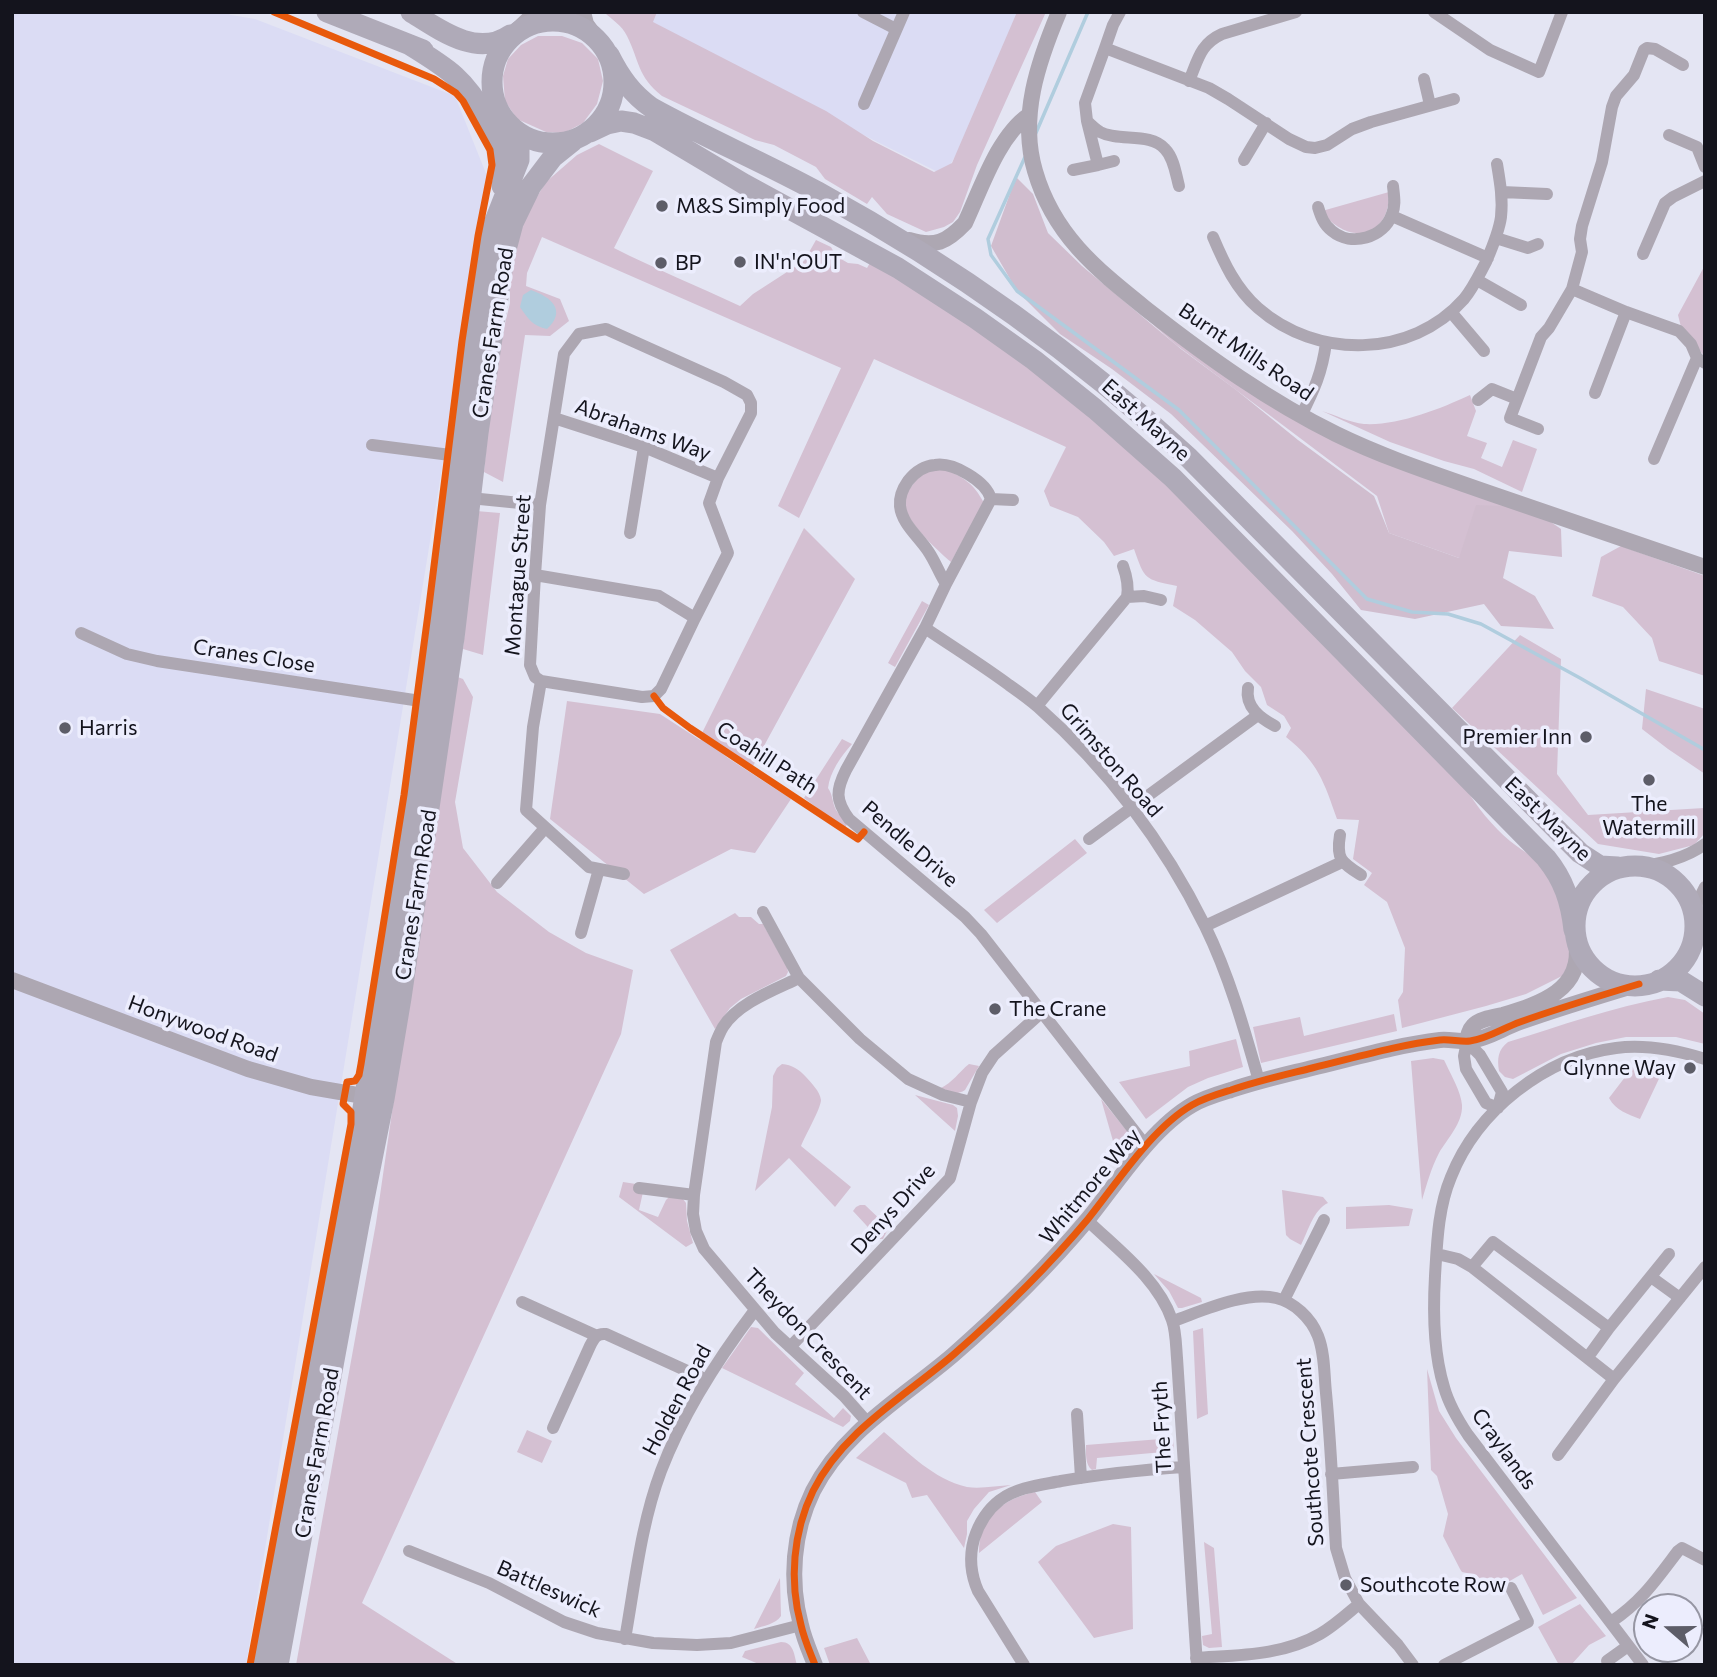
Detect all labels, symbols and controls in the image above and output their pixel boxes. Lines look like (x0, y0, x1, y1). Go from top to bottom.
place label: M&S Simply Food (676, 193, 845, 219)
marker: M&S Simply Food (654, 198, 670, 214)
street label: Cranes Farm Road (467, 246, 519, 420)
place label: IN'n'OUT (754, 249, 842, 275)
place label: BP (675, 250, 702, 276)
marker: IN'n'OUT (732, 254, 748, 270)
marker: BP (653, 255, 669, 271)
street label: Burnt Mills Road (1174, 298, 1318, 406)
street label: East Mayne (1097, 374, 1195, 466)
street label: Abrahams Way (572, 394, 714, 466)
street label: Montague Street (500, 493, 536, 657)
street label: Cranes Close (191, 634, 317, 678)
street label: Grimston Road (1055, 698, 1167, 822)
place label: Harris (79, 715, 137, 741)
street label: Coahill Path (712, 716, 822, 800)
marker: Harris (57, 720, 73, 736)
place label: Premier Inn (1463, 724, 1572, 750)
marker: Premier Inn (1578, 729, 1594, 745)
street label: East Mayne (1500, 772, 1596, 866)
marker: The Watermill (1641, 772, 1657, 788)
place label: The Watermill (1602, 791, 1696, 841)
street label: Pendle Drive (857, 795, 963, 893)
street label: Cranes Farm Road (390, 808, 442, 982)
street label: Honywood Road (125, 990, 281, 1068)
place label: The Crane (1009, 996, 1106, 1022)
marker: The Crane (987, 1001, 1003, 1017)
place label: Glynne Way (1563, 1055, 1676, 1081)
marker: Glynne Way (1682, 1060, 1698, 1076)
street label: Whitmore Way (1034, 1123, 1146, 1249)
street label: Denys Drive (846, 1158, 940, 1260)
street label: Theydon Crescent (739, 1263, 877, 1405)
street label: Holden Road (637, 1340, 717, 1460)
street label: Southcote Crescent (1291, 1357, 1329, 1547)
street label: Cranes Farm Road (290, 1366, 344, 1540)
street label: The Fryth (1147, 1380, 1177, 1474)
street label: Craylands (1466, 1403, 1542, 1495)
street label: Battleswick (493, 1555, 605, 1623)
place label: Southcote Row (1360, 1572, 1506, 1598)
marker: Southcote Row (1338, 1577, 1354, 1593)
north arrow (1633, 1593, 1703, 1663)
text: N (1636, 1611, 1663, 1632)

